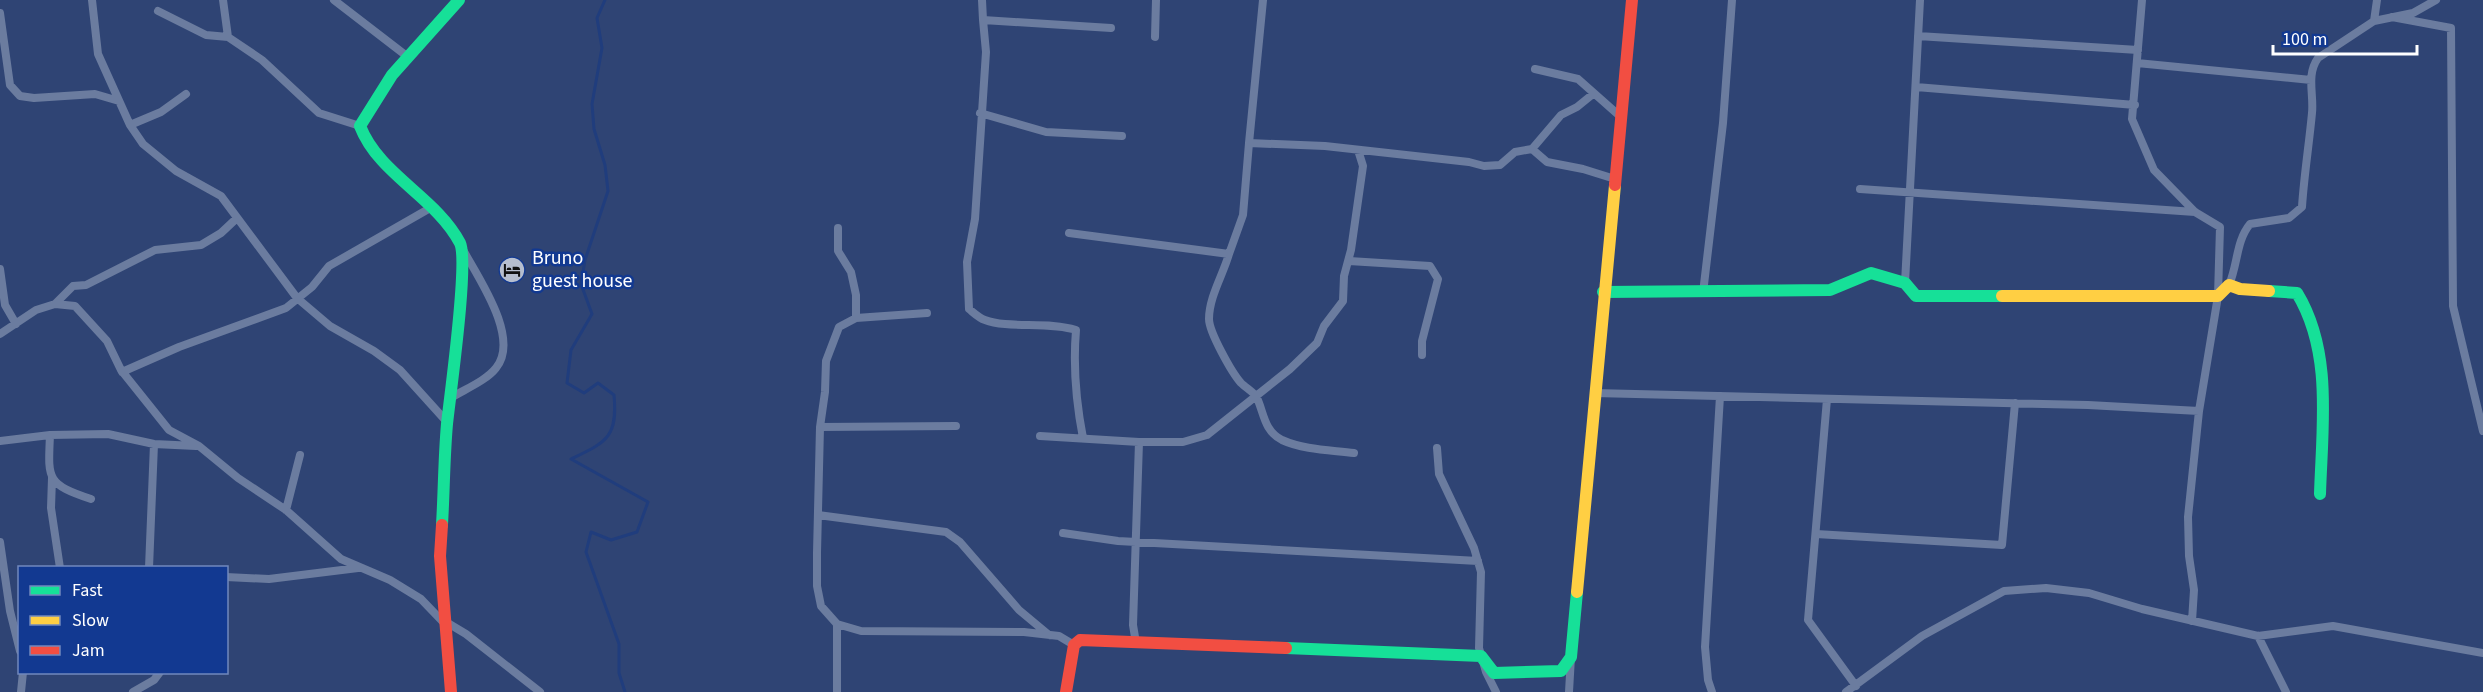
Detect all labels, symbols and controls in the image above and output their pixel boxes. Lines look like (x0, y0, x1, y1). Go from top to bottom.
scale bar (2273, 18, 2417, 56)
text: 100 m (2282, 27, 2327, 52)
place label: Bruno guest house (532, 244, 633, 295)
hotel icon: Bruno guest house (497, 255, 527, 285)
legend (18, 566, 228, 674)
text: Fast (72, 578, 103, 603)
text: Slow (72, 608, 109, 633)
text: Jam (72, 638, 105, 663)

